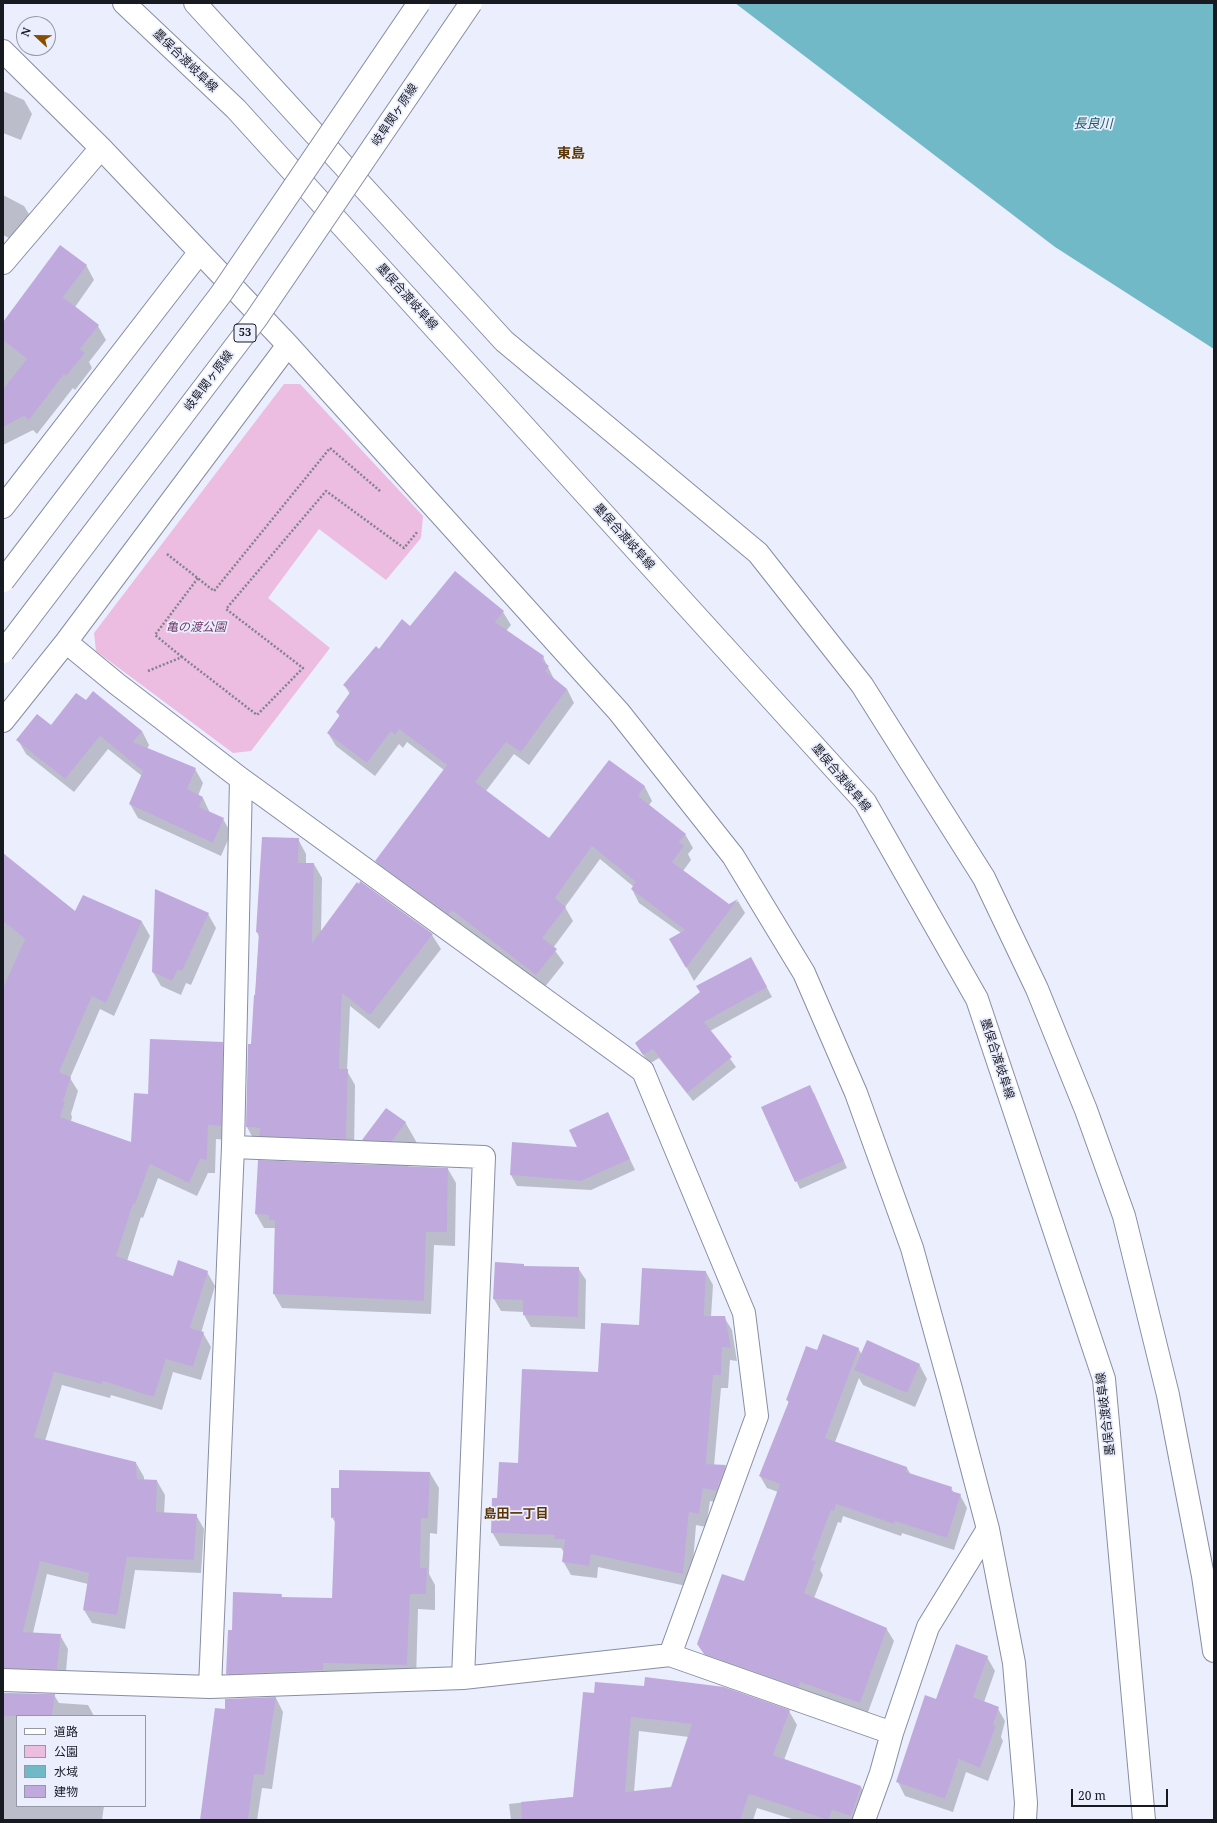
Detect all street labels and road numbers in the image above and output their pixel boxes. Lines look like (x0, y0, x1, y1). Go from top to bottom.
street label: 墨俣合渡岐阜線 (150, 27, 220, 95)
street label: 岐阜関ヶ原線 (369, 81, 421, 149)
street label: 墨俣合渡岐阜線 (374, 261, 440, 333)
road number: 53 (234, 324, 256, 342)
street label: 岐阜関ヶ原線 (182, 348, 236, 414)
street label: 墨俣合渡岐阜線 (591, 501, 657, 573)
street label: 墨俣合渡岐阜線 (808, 741, 874, 815)
street label: 墨俣合渡岐阜線 (977, 1017, 1017, 1101)
street label: 墨俣合渡岐阜線 (1094, 1371, 1118, 1457)

